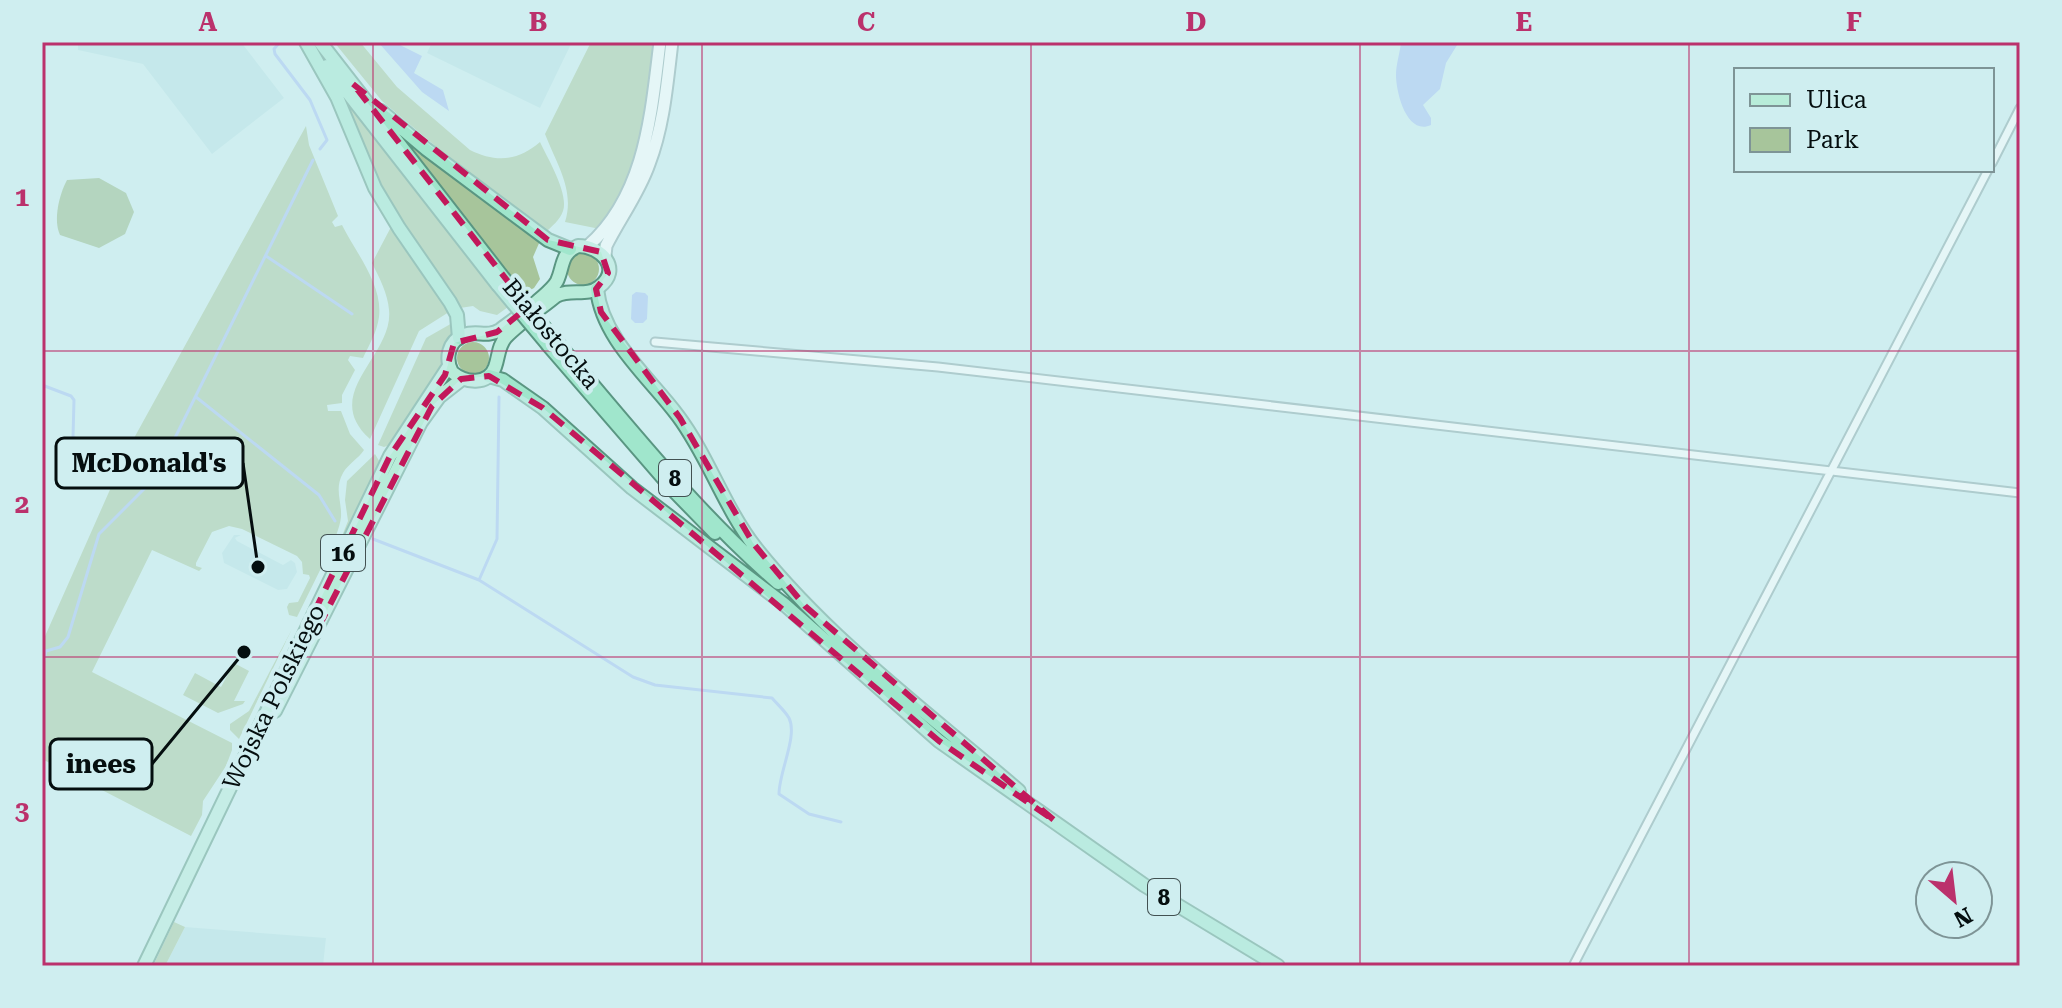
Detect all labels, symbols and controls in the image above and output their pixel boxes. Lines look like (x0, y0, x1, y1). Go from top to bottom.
text: A (199, 7, 218, 37)
text: B (529, 7, 547, 37)
text: C (857, 7, 875, 37)
text: D (1186, 7, 1206, 37)
text: E (1516, 7, 1532, 37)
text: F (1846, 7, 1862, 37)
legend (1734, 68, 1994, 172)
text: Ulica (1806, 86, 1867, 114)
text: Park (1806, 126, 1859, 154)
text: 1 (15, 182, 29, 212)
street label: Białostocka (497, 273, 605, 395)
callout: McDonald's (56, 438, 243, 488)
text: McDonald's (72, 448, 226, 478)
road number: 8 (659, 460, 691, 496)
text: 2 (15, 489, 29, 519)
road number: 16 (321, 535, 365, 571)
street label: Wojska Polskiego (217, 600, 331, 794)
callout: inees (50, 739, 152, 789)
text: inees (66, 749, 136, 779)
text: 3 (15, 796, 29, 826)
north arrow (1914, 860, 1994, 940)
road number: 8 (1148, 879, 1180, 915)
text: N (1950, 902, 1977, 932)

